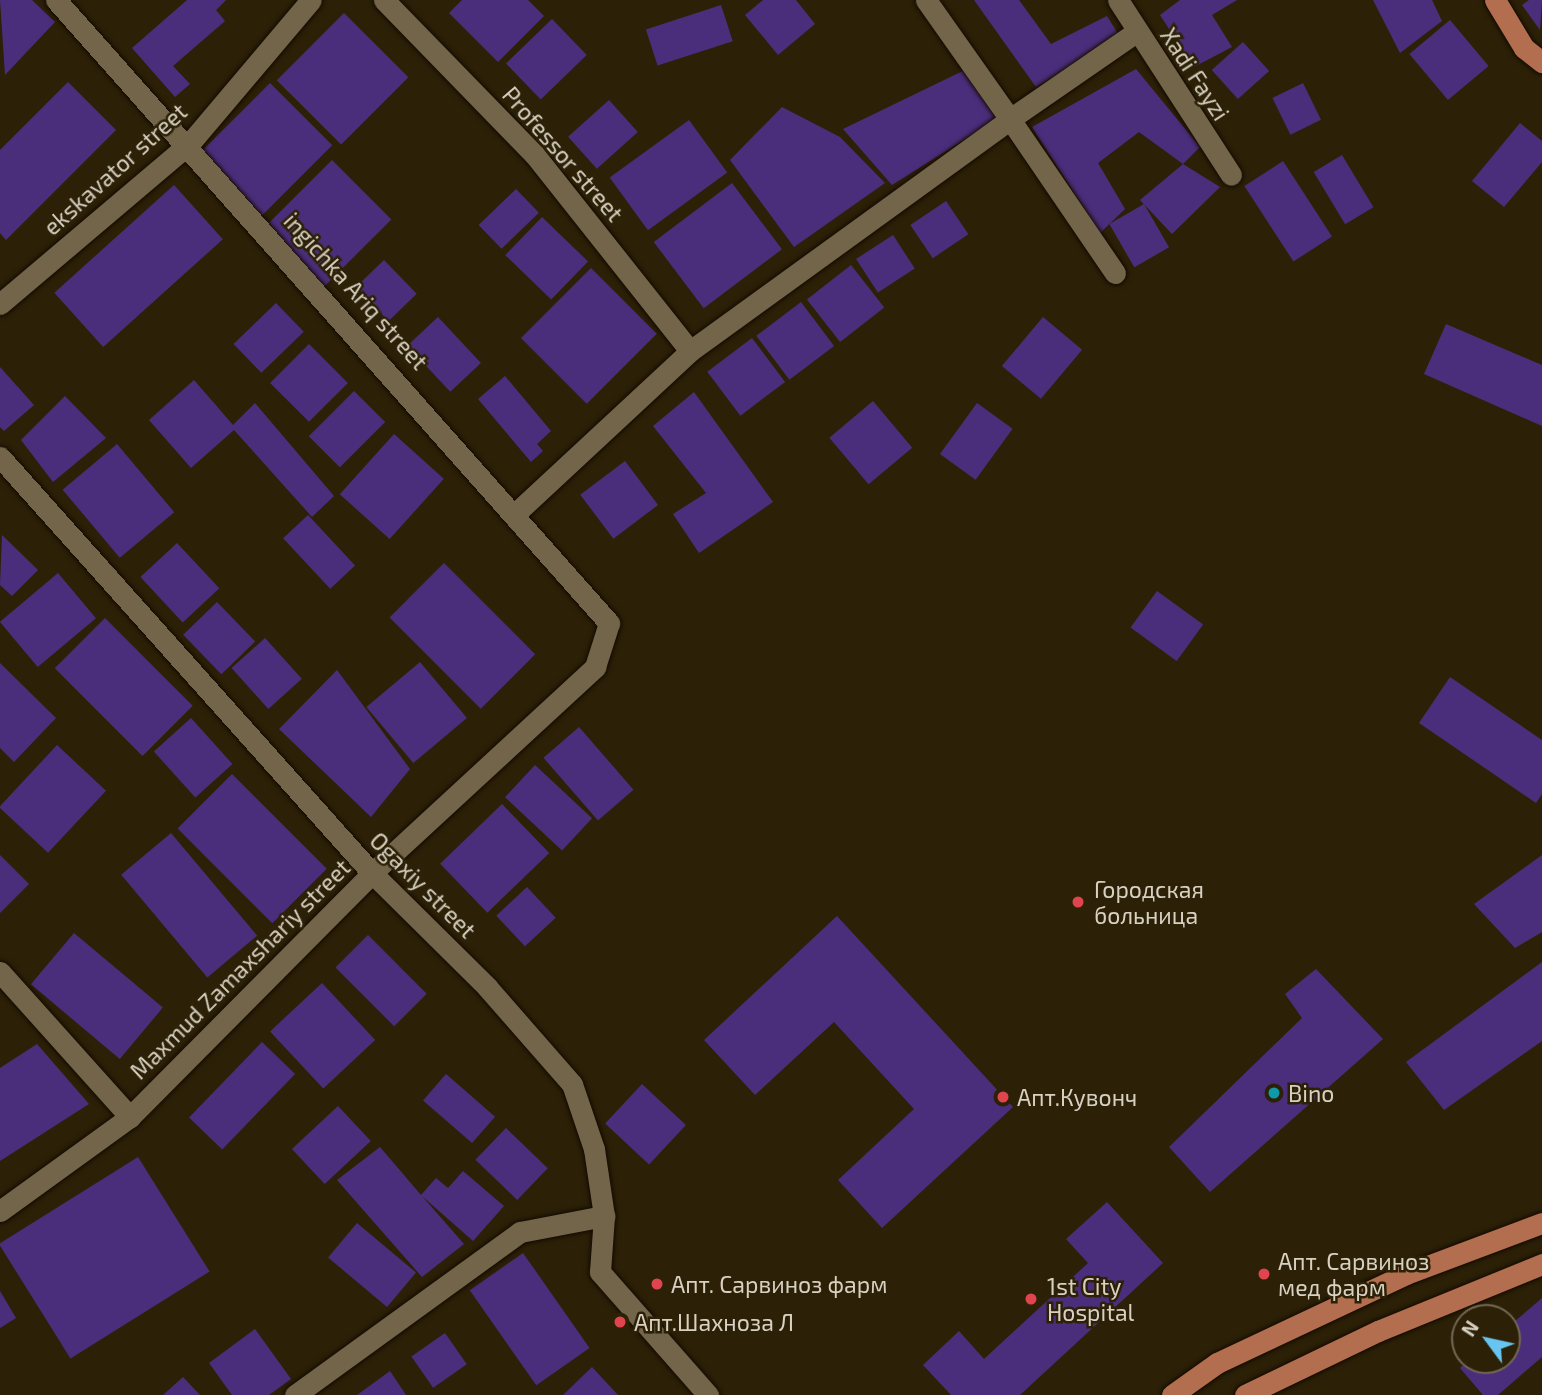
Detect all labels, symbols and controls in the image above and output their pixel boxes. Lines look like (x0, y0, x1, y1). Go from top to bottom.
street label: Xadi Fayzi (1155, 23, 1235, 125)
street label: Professor street (497, 81, 629, 227)
street label: ekskavator street (37, 97, 193, 241)
street label: ingichka Ariq street (278, 207, 434, 375)
street label: Ogaxiy street (364, 826, 482, 944)
street label: Maxmud Zamaxshariy street (124, 853, 356, 1085)
place label: Городская больница (1094, 875, 1204, 929)
marker: Городская больница (1068, 892, 1088, 912)
place label: Bino (1288, 1079, 1334, 1107)
place label: Апт.Кувонч (1017, 1083, 1137, 1111)
marker: Bino (1266, 1085, 1282, 1101)
marker: Апт.Кувонч (995, 1089, 1011, 1105)
place label: Апт. Сарвиноз мед фарм (1278, 1247, 1429, 1301)
marker: Апт. Сарвиноз мед фарм (1256, 1266, 1272, 1282)
place label: Апт. Сарвиноз фарм (671, 1270, 887, 1298)
place label: 1st City Hospital (1047, 1272, 1134, 1326)
marker: Апт. Сарвиноз фарм (649, 1276, 665, 1292)
marker: 1st City Hospital (1021, 1289, 1041, 1309)
north arrow (1451, 1304, 1521, 1374)
place label: Апт.Шахноза Л (634, 1308, 794, 1336)
marker: Апт.Шахноза Л (612, 1314, 628, 1330)
text: N (1456, 1316, 1483, 1340)

